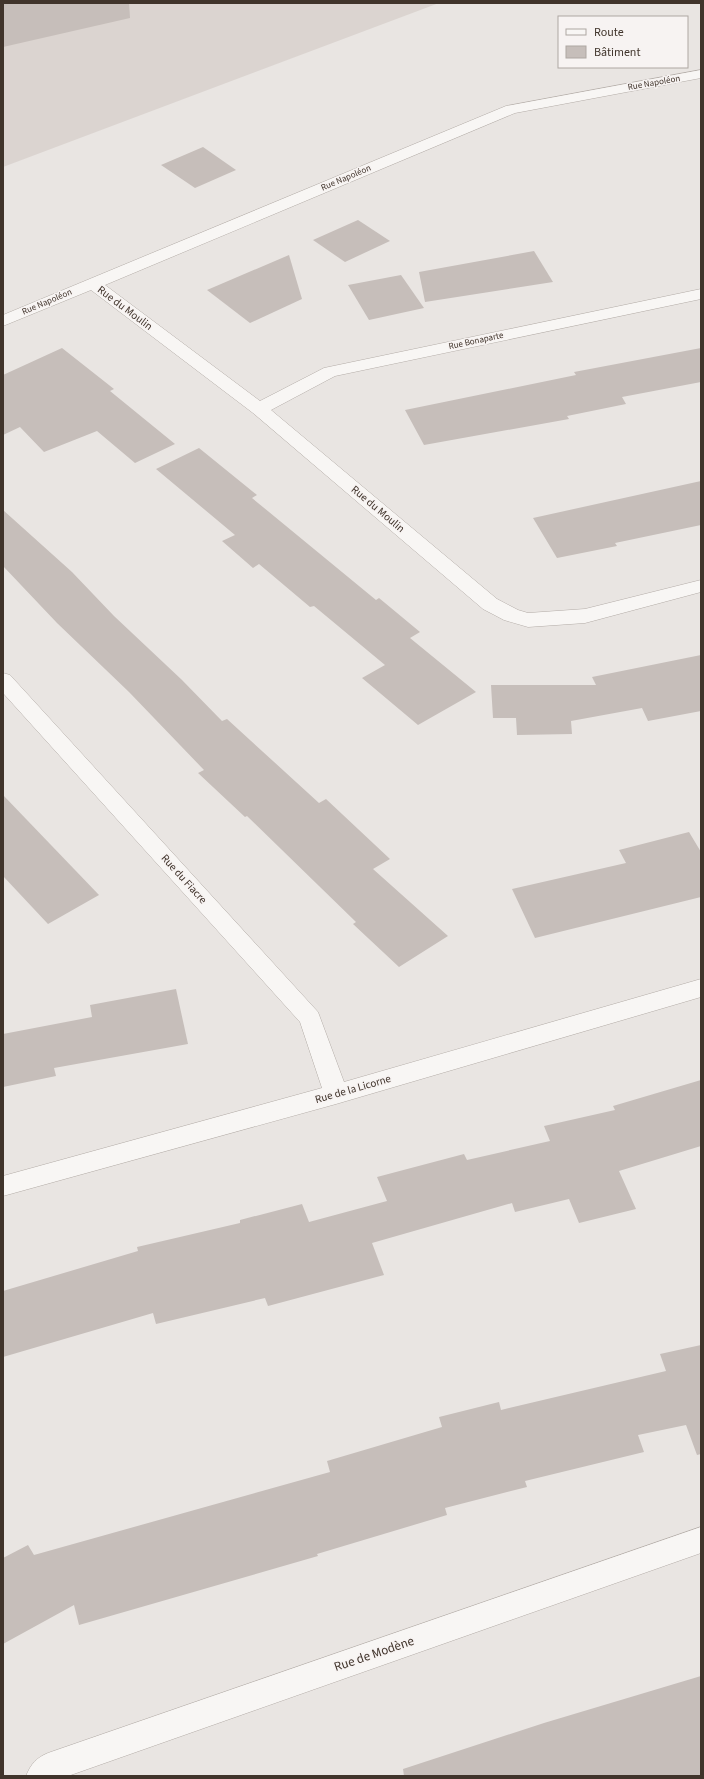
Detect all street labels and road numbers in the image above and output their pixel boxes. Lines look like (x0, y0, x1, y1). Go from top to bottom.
street label: Rue Napoléon (627, 72, 681, 94)
street label: Rue Napoléon (319, 162, 373, 194)
street label: Rue du Moulin (94, 282, 156, 334)
street label: Rue Napoléon (20, 286, 74, 318)
street label: Rue Bonaparte (447, 329, 505, 353)
street label: Rue du Moulin (348, 482, 408, 536)
street label: Rue du Fiacre (158, 851, 211, 907)
street label: Rue de la Licorne (313, 1071, 393, 1107)
street label: Rue de Modène (332, 1632, 416, 1676)

